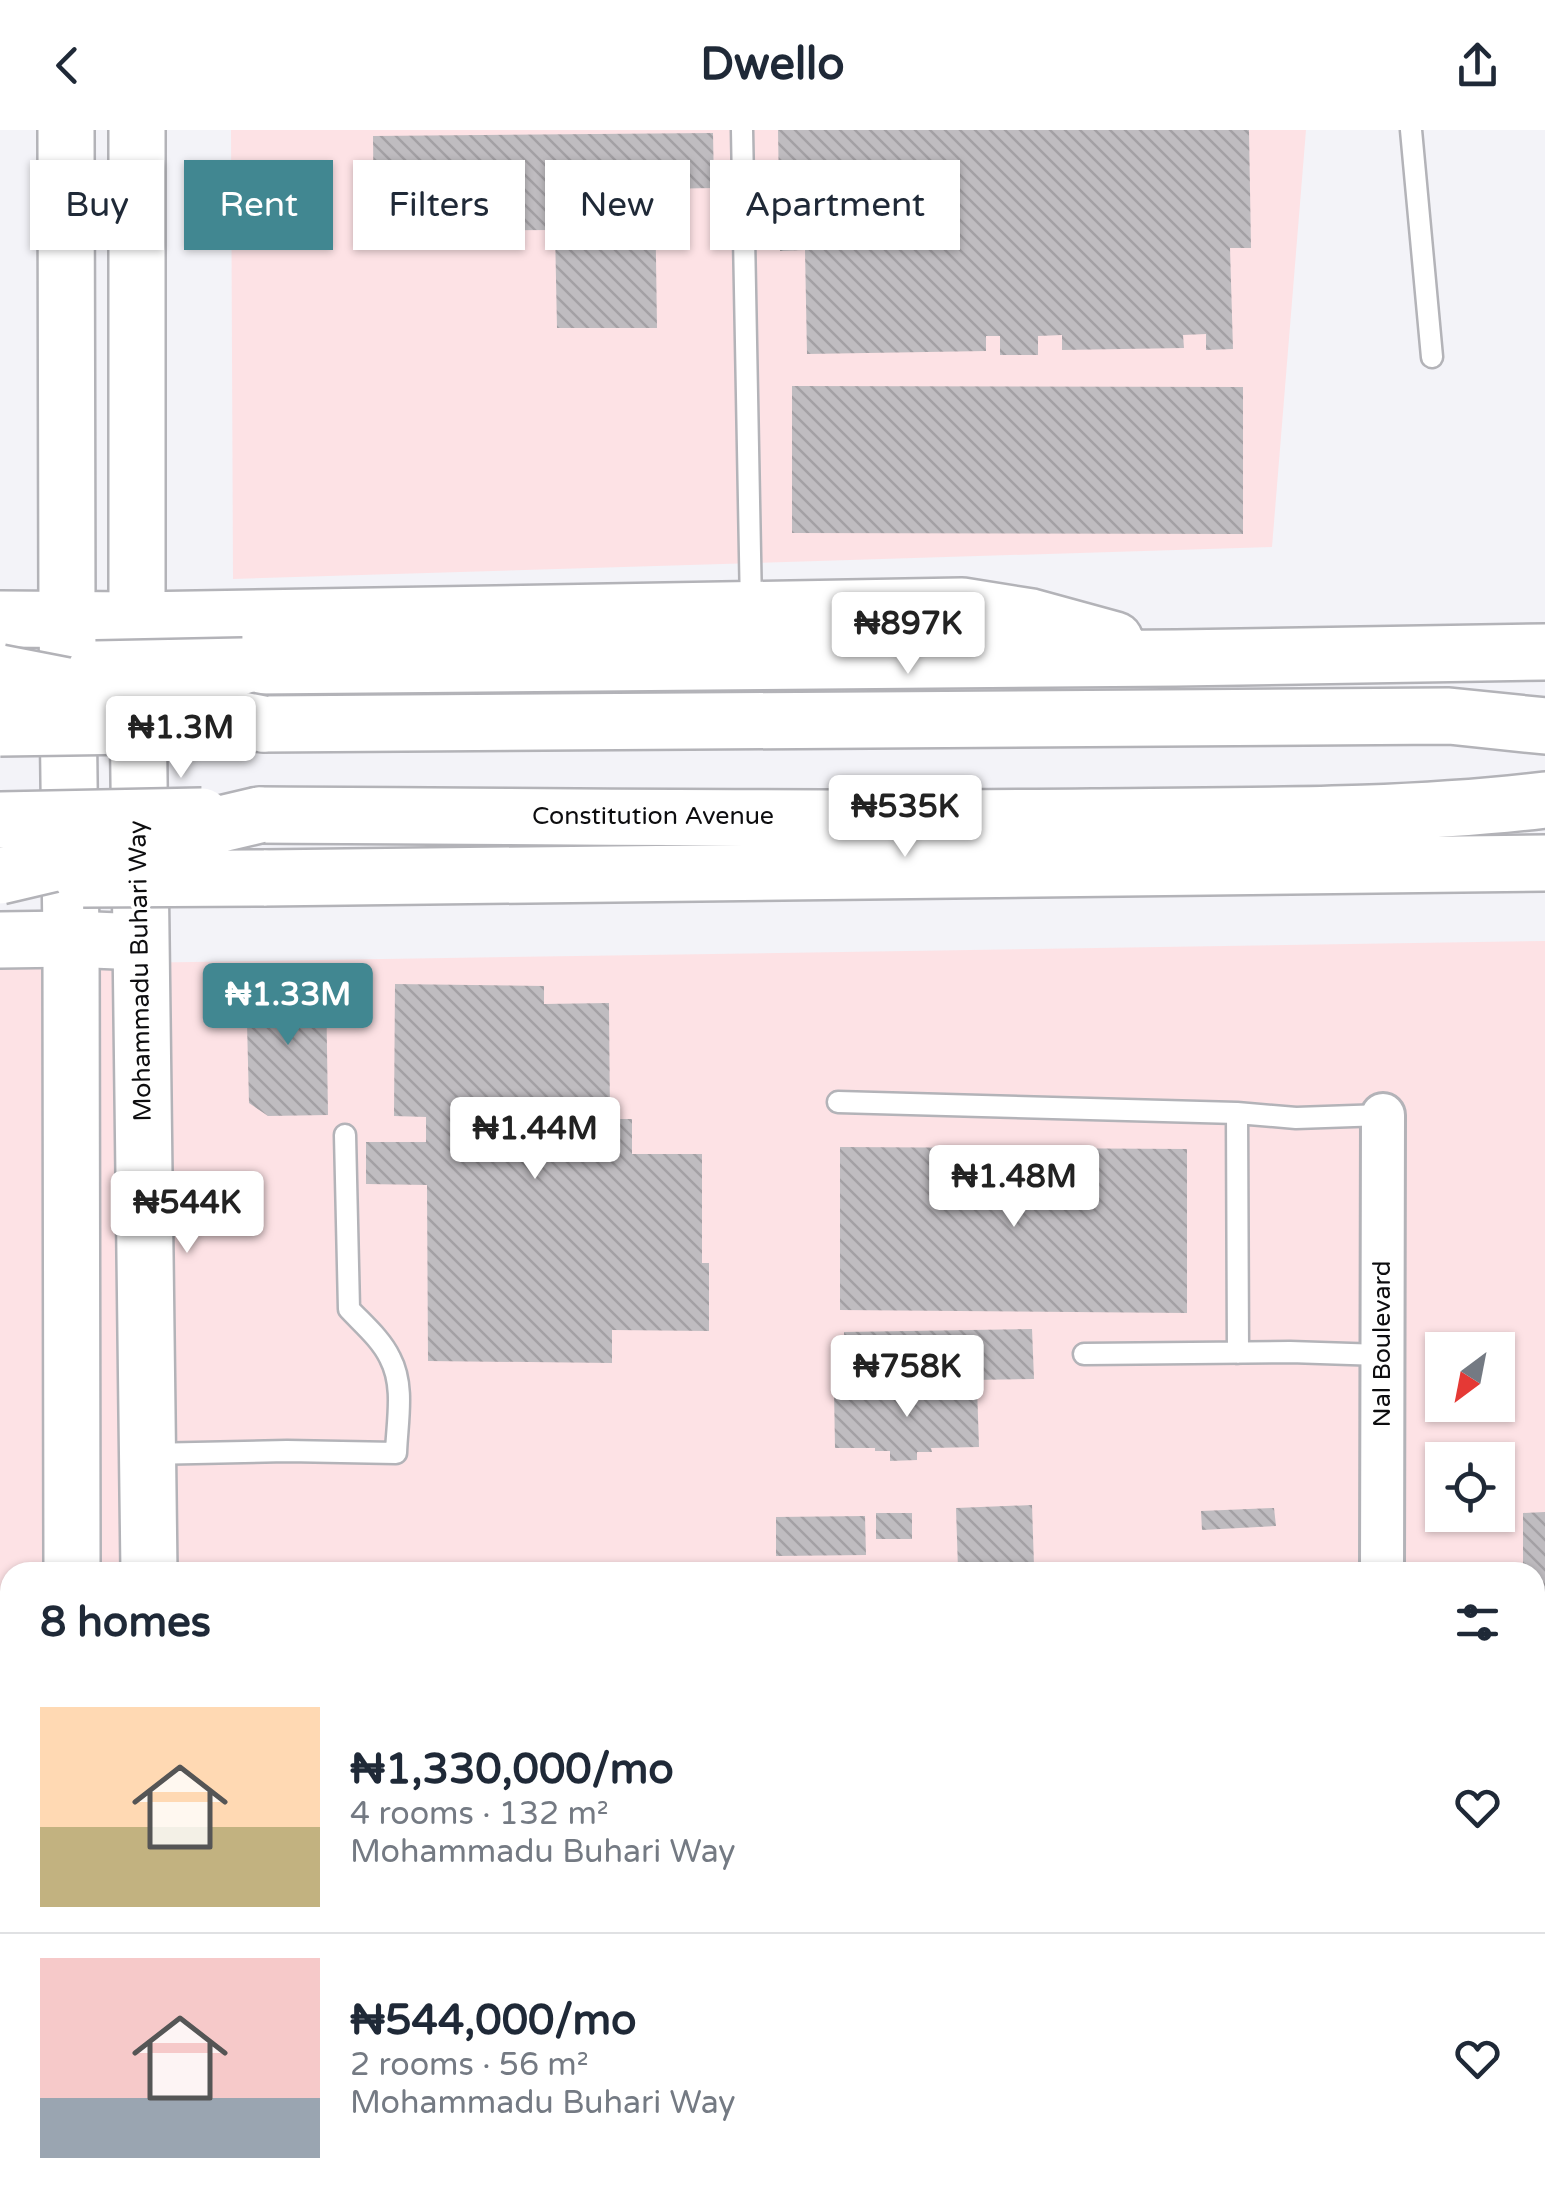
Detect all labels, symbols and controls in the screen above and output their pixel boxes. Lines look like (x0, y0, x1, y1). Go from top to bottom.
icon: back (40, 38, 95, 93)
text: Dwello (700, 38, 845, 92)
icon: share (1450, 38, 1505, 93)
chip: Buy (30, 160, 164, 250)
chip: Rent (184, 160, 333, 250)
chip: Filters (353, 160, 525, 250)
chip: New (545, 160, 690, 250)
chip: Apartment (710, 160, 960, 250)
pin: ₦897K (838, 592, 978, 677)
text: ₦897K (854, 605, 962, 643)
pin: ₦1.3M (111, 696, 251, 781)
text: ₦1.3M (128, 709, 234, 747)
pin: ₦535K (835, 775, 975, 860)
text: ₦535K (851, 788, 959, 826)
street label: Constitution Avenue (532, 801, 774, 831)
street label: Mohammadu Buhari Way (122, 820, 158, 1122)
pin: ₦1.33M (207, 963, 369, 1048)
text: ₦1.33M (225, 976, 351, 1014)
pin: ₦1.44M (454, 1097, 616, 1182)
text: ₦1.44M (472, 1110, 598, 1148)
pin: ₦1.48M (933, 1145, 1095, 1230)
text: ₦1.48M (951, 1158, 1077, 1196)
pin: ₦544K (117, 1171, 257, 1256)
text: ₦544K (133, 1184, 241, 1222)
street label: Nal Boulevard (1367, 1261, 1397, 1427)
north arrow (1425, 1332, 1515, 1422)
map controls (1425, 1332, 1515, 1532)
pin: ₦758K (837, 1335, 977, 1420)
text: ₦758K (853, 1348, 961, 1386)
button: locate (1425, 1442, 1515, 1532)
icon: filters (1450, 1595, 1505, 1650)
text: 8 homes (40, 1597, 211, 1648)
text: ₦1,330,000/mo (350, 1744, 674, 1795)
icon: home (120, 1747, 240, 1867)
icon: heart (1450, 1780, 1505, 1835)
text: 4 rooms · 132 m² (350, 1795, 609, 1833)
text: Mohammadu Buhari Way (350, 1833, 736, 1871)
text: ₦544,000/mo (350, 1995, 636, 2046)
icon: home (120, 1998, 240, 2118)
icon: heart (1450, 2031, 1505, 2086)
text: 2 rooms · 56 m² (350, 2046, 589, 2084)
text: Mohammadu Buhari Way (350, 2084, 736, 2122)

